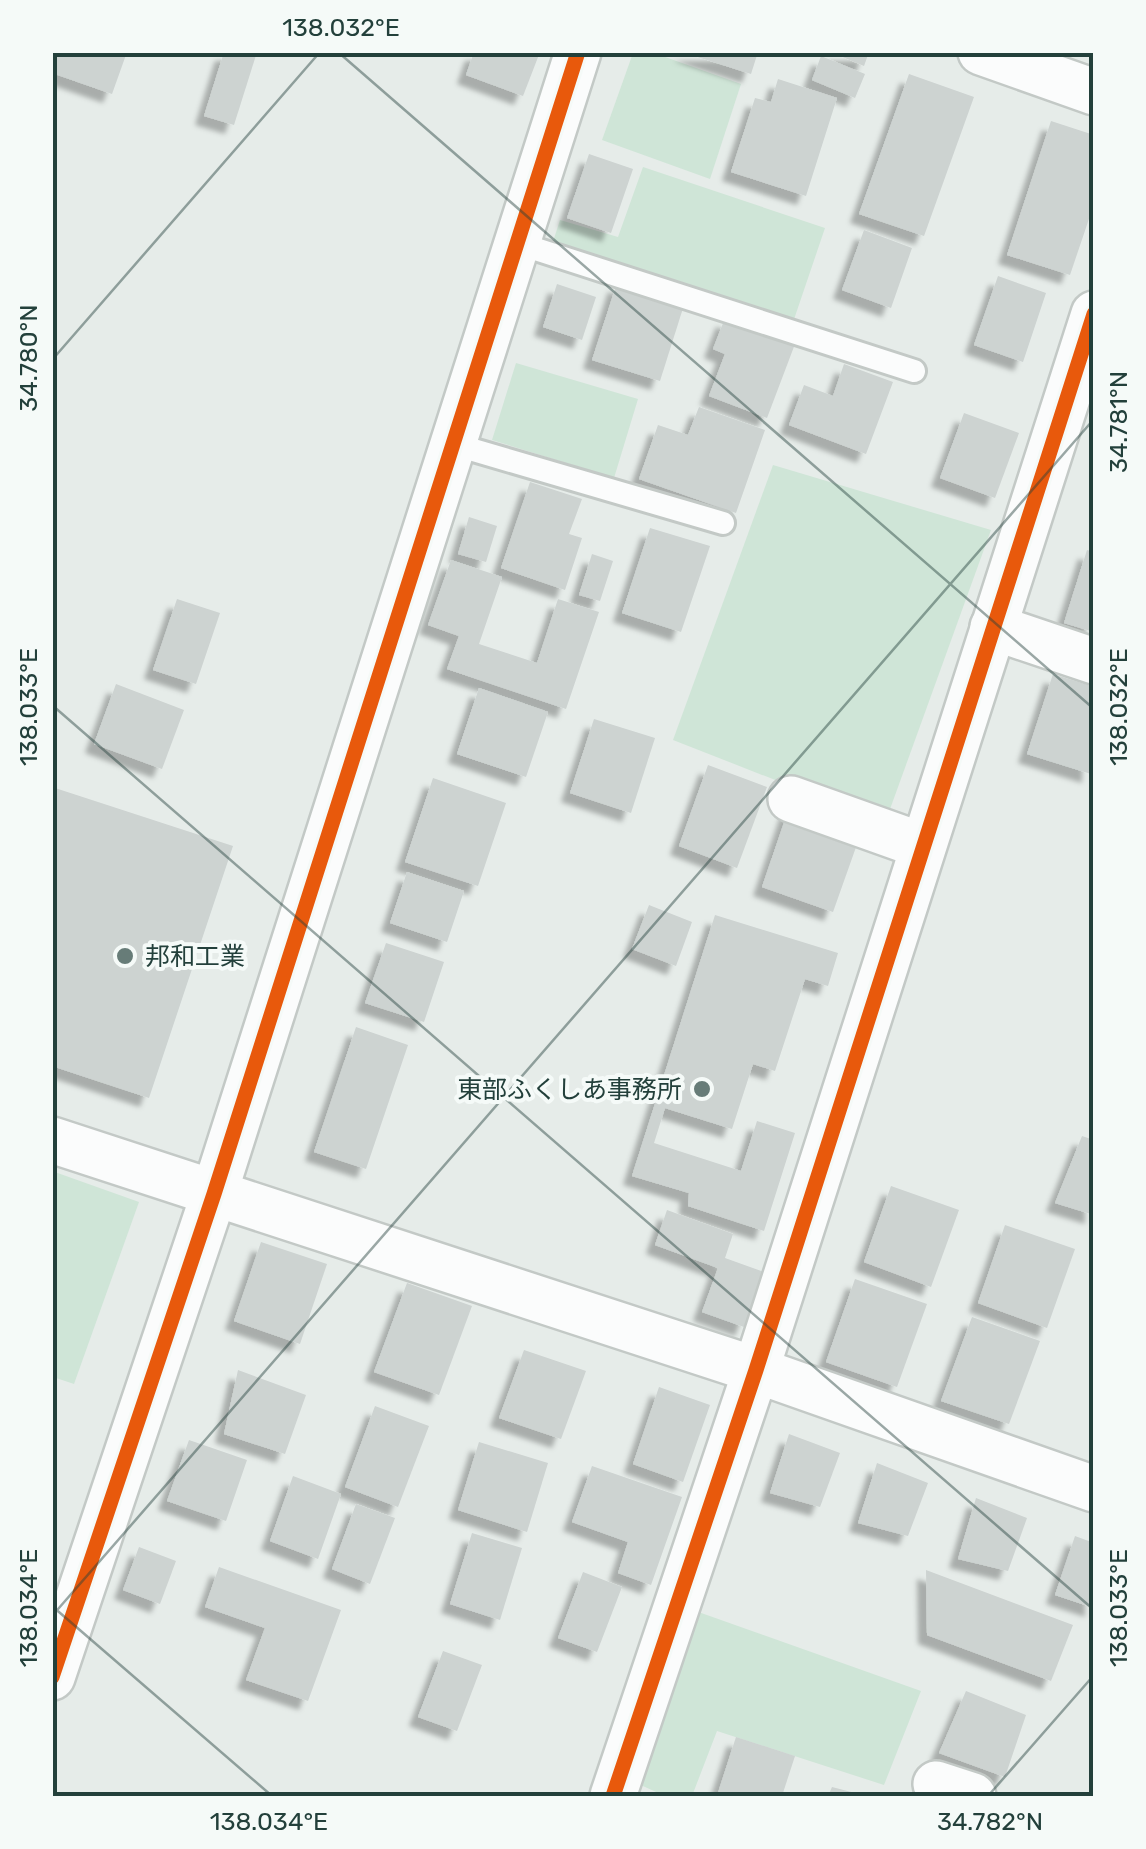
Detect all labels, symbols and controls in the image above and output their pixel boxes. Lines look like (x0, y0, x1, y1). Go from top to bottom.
text: 138.032°E (282, 13, 400, 42)
text: 34.780°N (14, 304, 43, 412)
text: 34.781°N (1104, 371, 1133, 473)
text: 138.033°E (14, 648, 43, 766)
text: 138.032°E (1104, 648, 1133, 766)
place label: 邦和工業 (145, 942, 245, 971)
marker: 邦和工業 (114, 945, 136, 967)
place label: 東部ふくしあ事務所 (457, 1075, 682, 1104)
marker: 東部ふくしあ事務所 (691, 1078, 713, 1100)
text: 138.034°E (14, 1549, 43, 1667)
text: 138.033°E (1104, 1549, 1133, 1667)
text: 138.034°E (210, 1807, 328, 1836)
text: 34.782°N (937, 1807, 1043, 1836)

